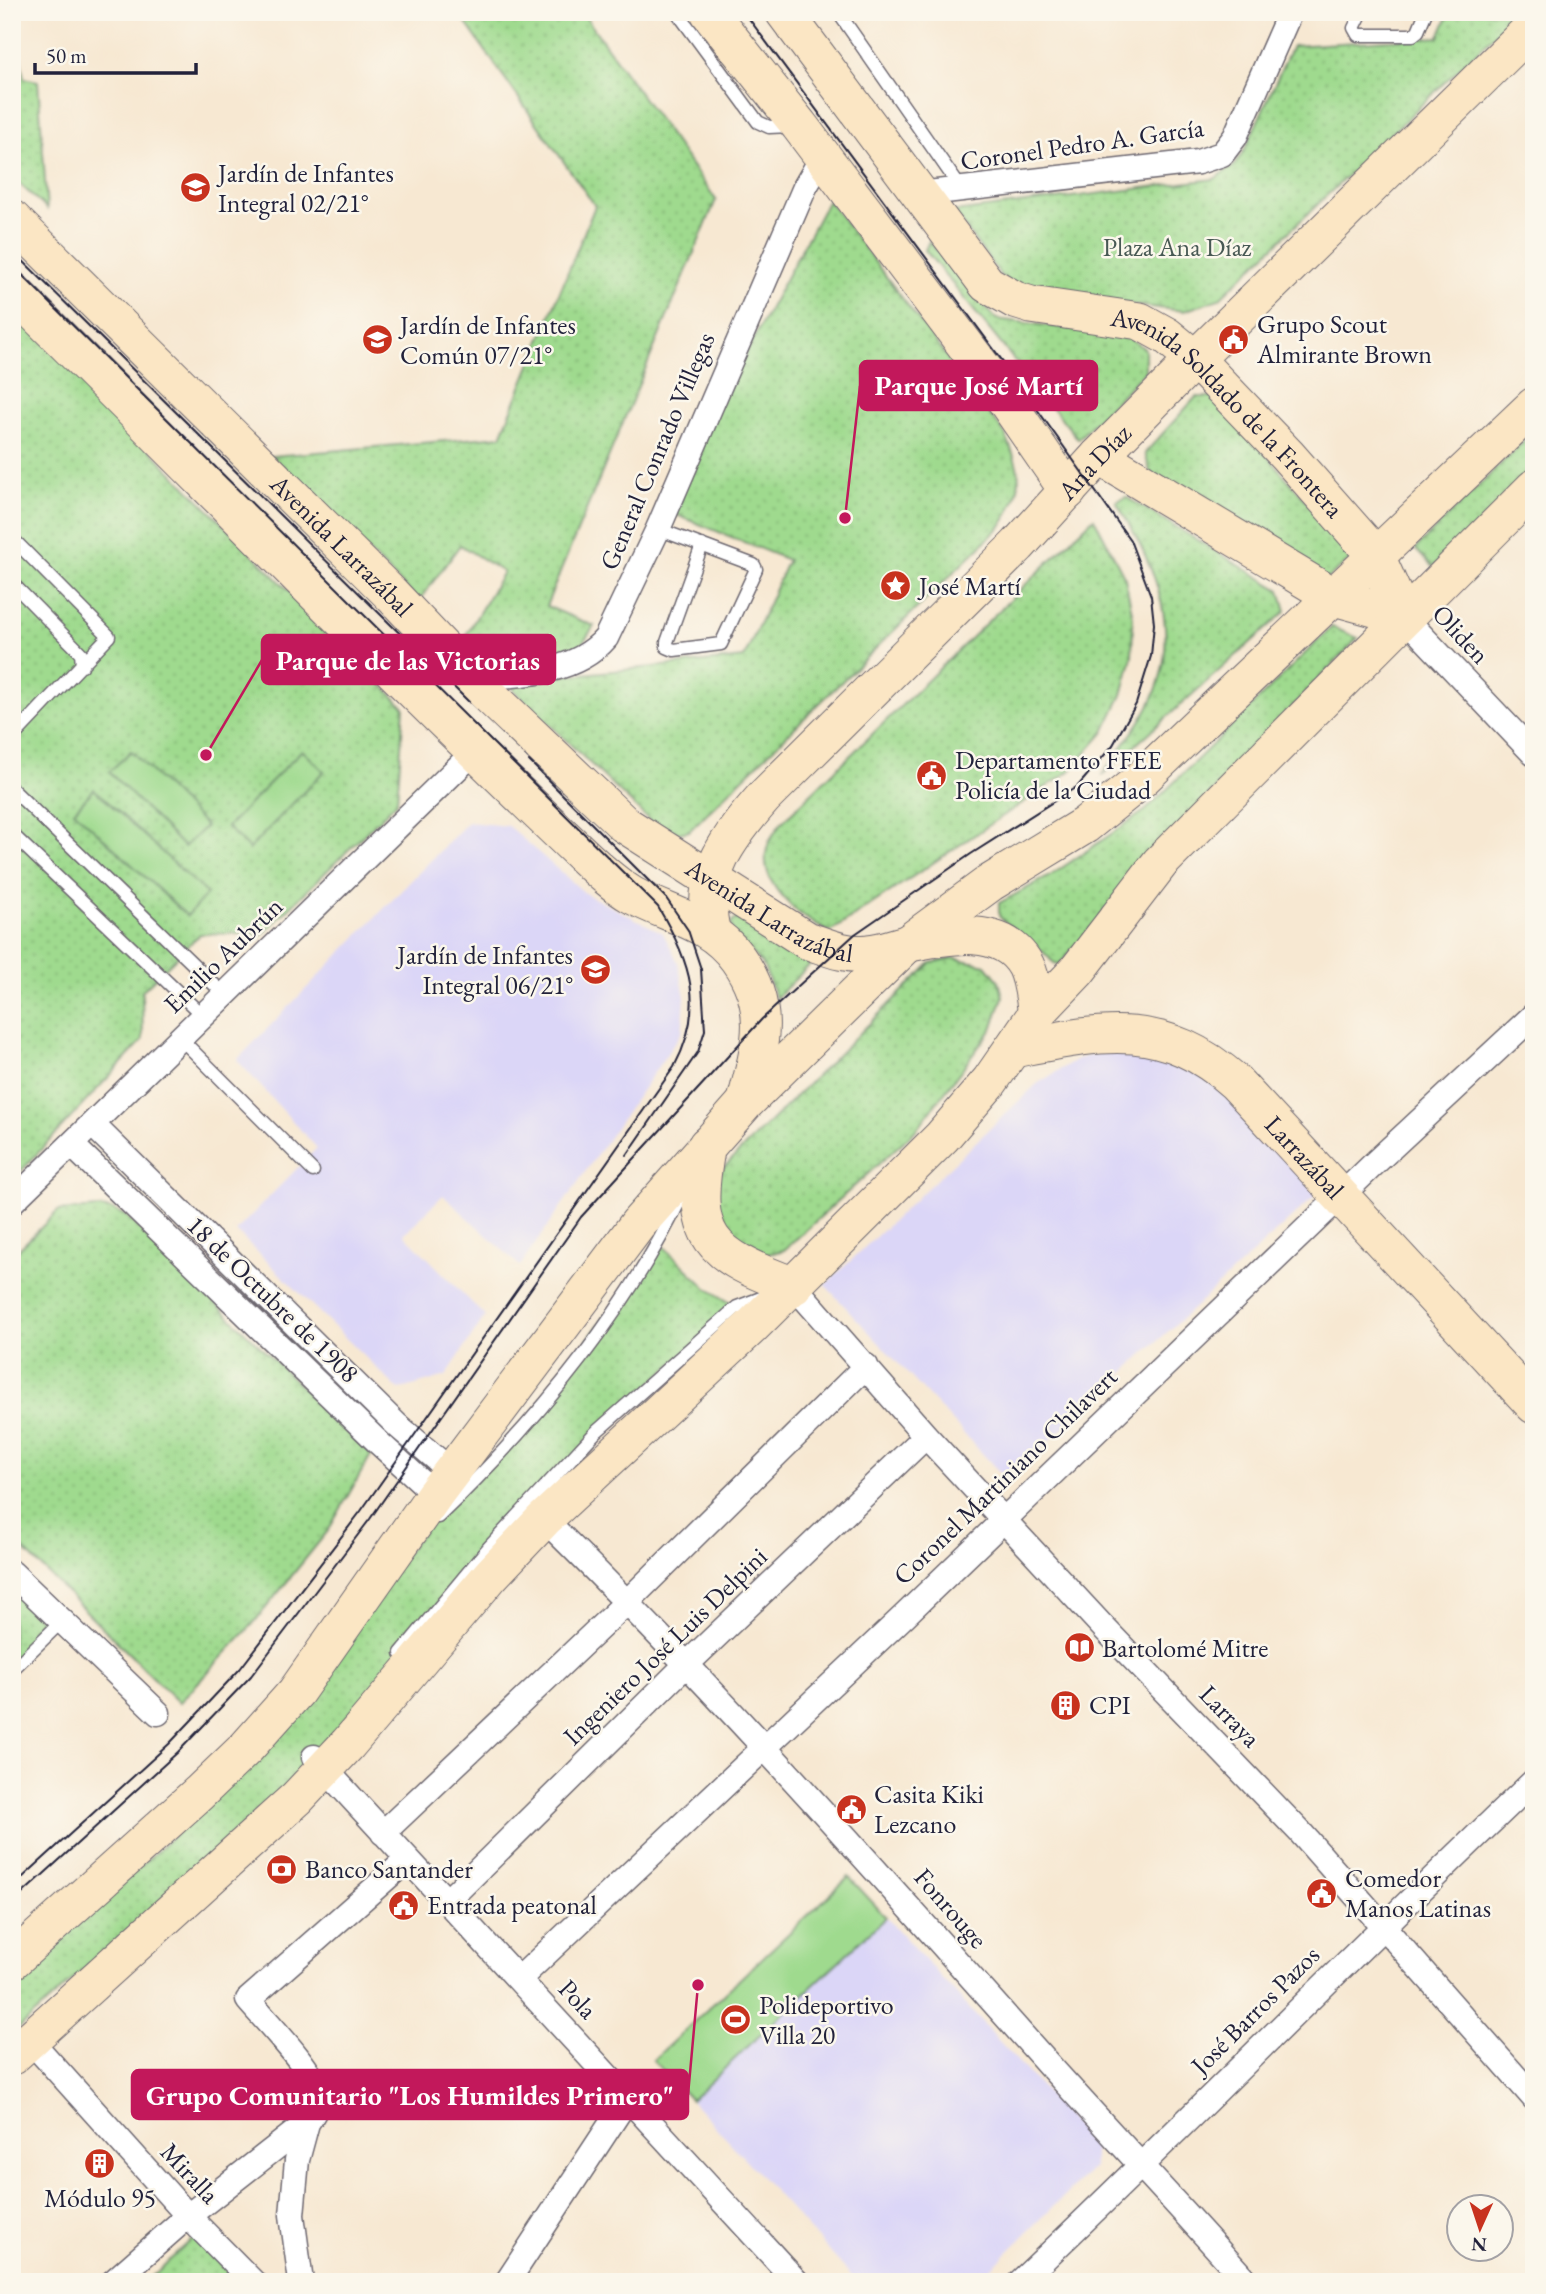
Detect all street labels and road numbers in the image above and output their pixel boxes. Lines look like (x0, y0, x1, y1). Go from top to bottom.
street label: Coronel Pedro A. García (958, 110, 1207, 178)
street label: Avenida Soldado de la Frontera (1107, 300, 1352, 525)
street label: General Conrado Villegas (592, 327, 722, 575)
street label: Ana Díaz (1049, 416, 1139, 508)
street label: Avenida Larrazábal (262, 466, 421, 624)
street label: Oliden (1425, 597, 1497, 671)
street label: Avenida Larrazábal (678, 850, 855, 970)
street label: Emilio Aubrún (156, 889, 290, 1020)
street label: Larrazábal (1257, 1108, 1352, 1206)
street label: 18 de Octubre de 1908 (180, 1208, 366, 1390)
street label: Coronel Martiniano Chilavert (886, 1360, 1124, 1592)
street label: Ingeniero José Luis Delpini (556, 1540, 774, 1752)
street label: Larraya (1192, 1677, 1269, 1755)
street label: Fonrouge (907, 1861, 995, 1955)
street label: José Barros Pazos (1182, 1938, 1327, 2083)
street label: Pola (551, 1972, 605, 2026)
street label: Miralla (153, 2135, 227, 2211)

